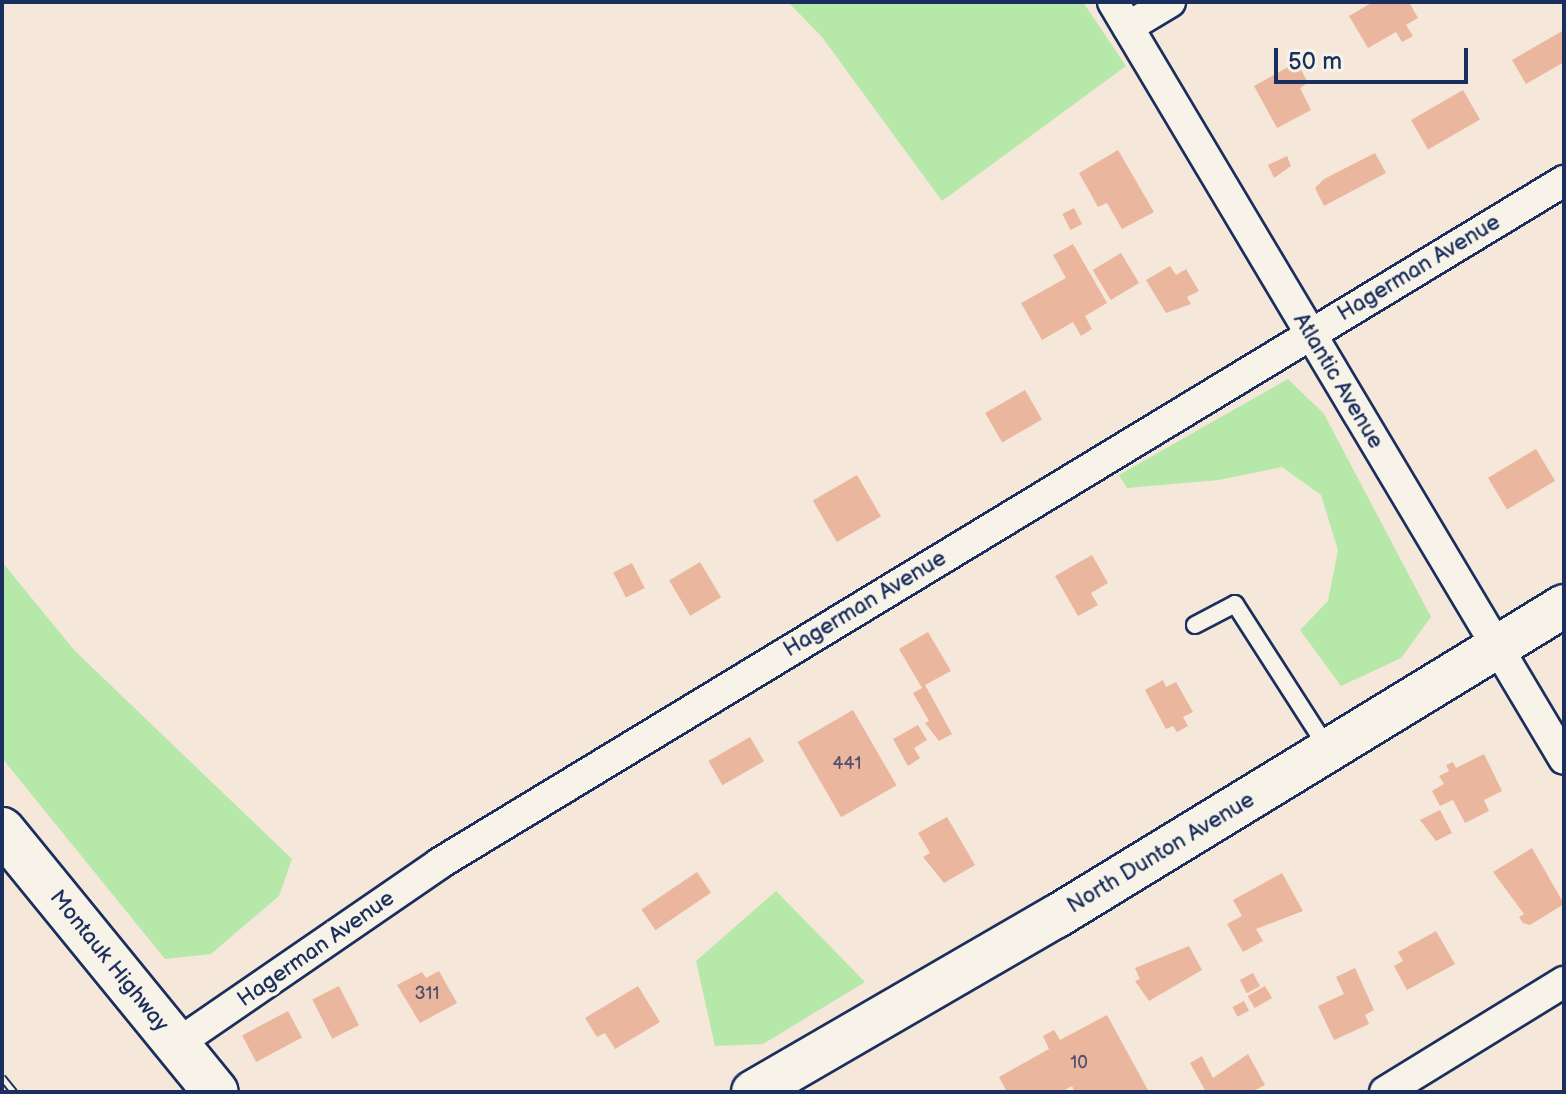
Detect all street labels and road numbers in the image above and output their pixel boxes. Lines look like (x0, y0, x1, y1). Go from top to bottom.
street label: Hagerman Avenue (1333, 209, 1505, 327)
street label: Atlantic Avenue (1287, 309, 1389, 453)
street label: Hagerman Avenue (779, 545, 951, 663)
street label: North Dunton Avenue (1063, 787, 1259, 919)
street label: Montauk Highway (44, 885, 174, 1037)
street label: Hagerman Avenue (233, 885, 399, 1013)

